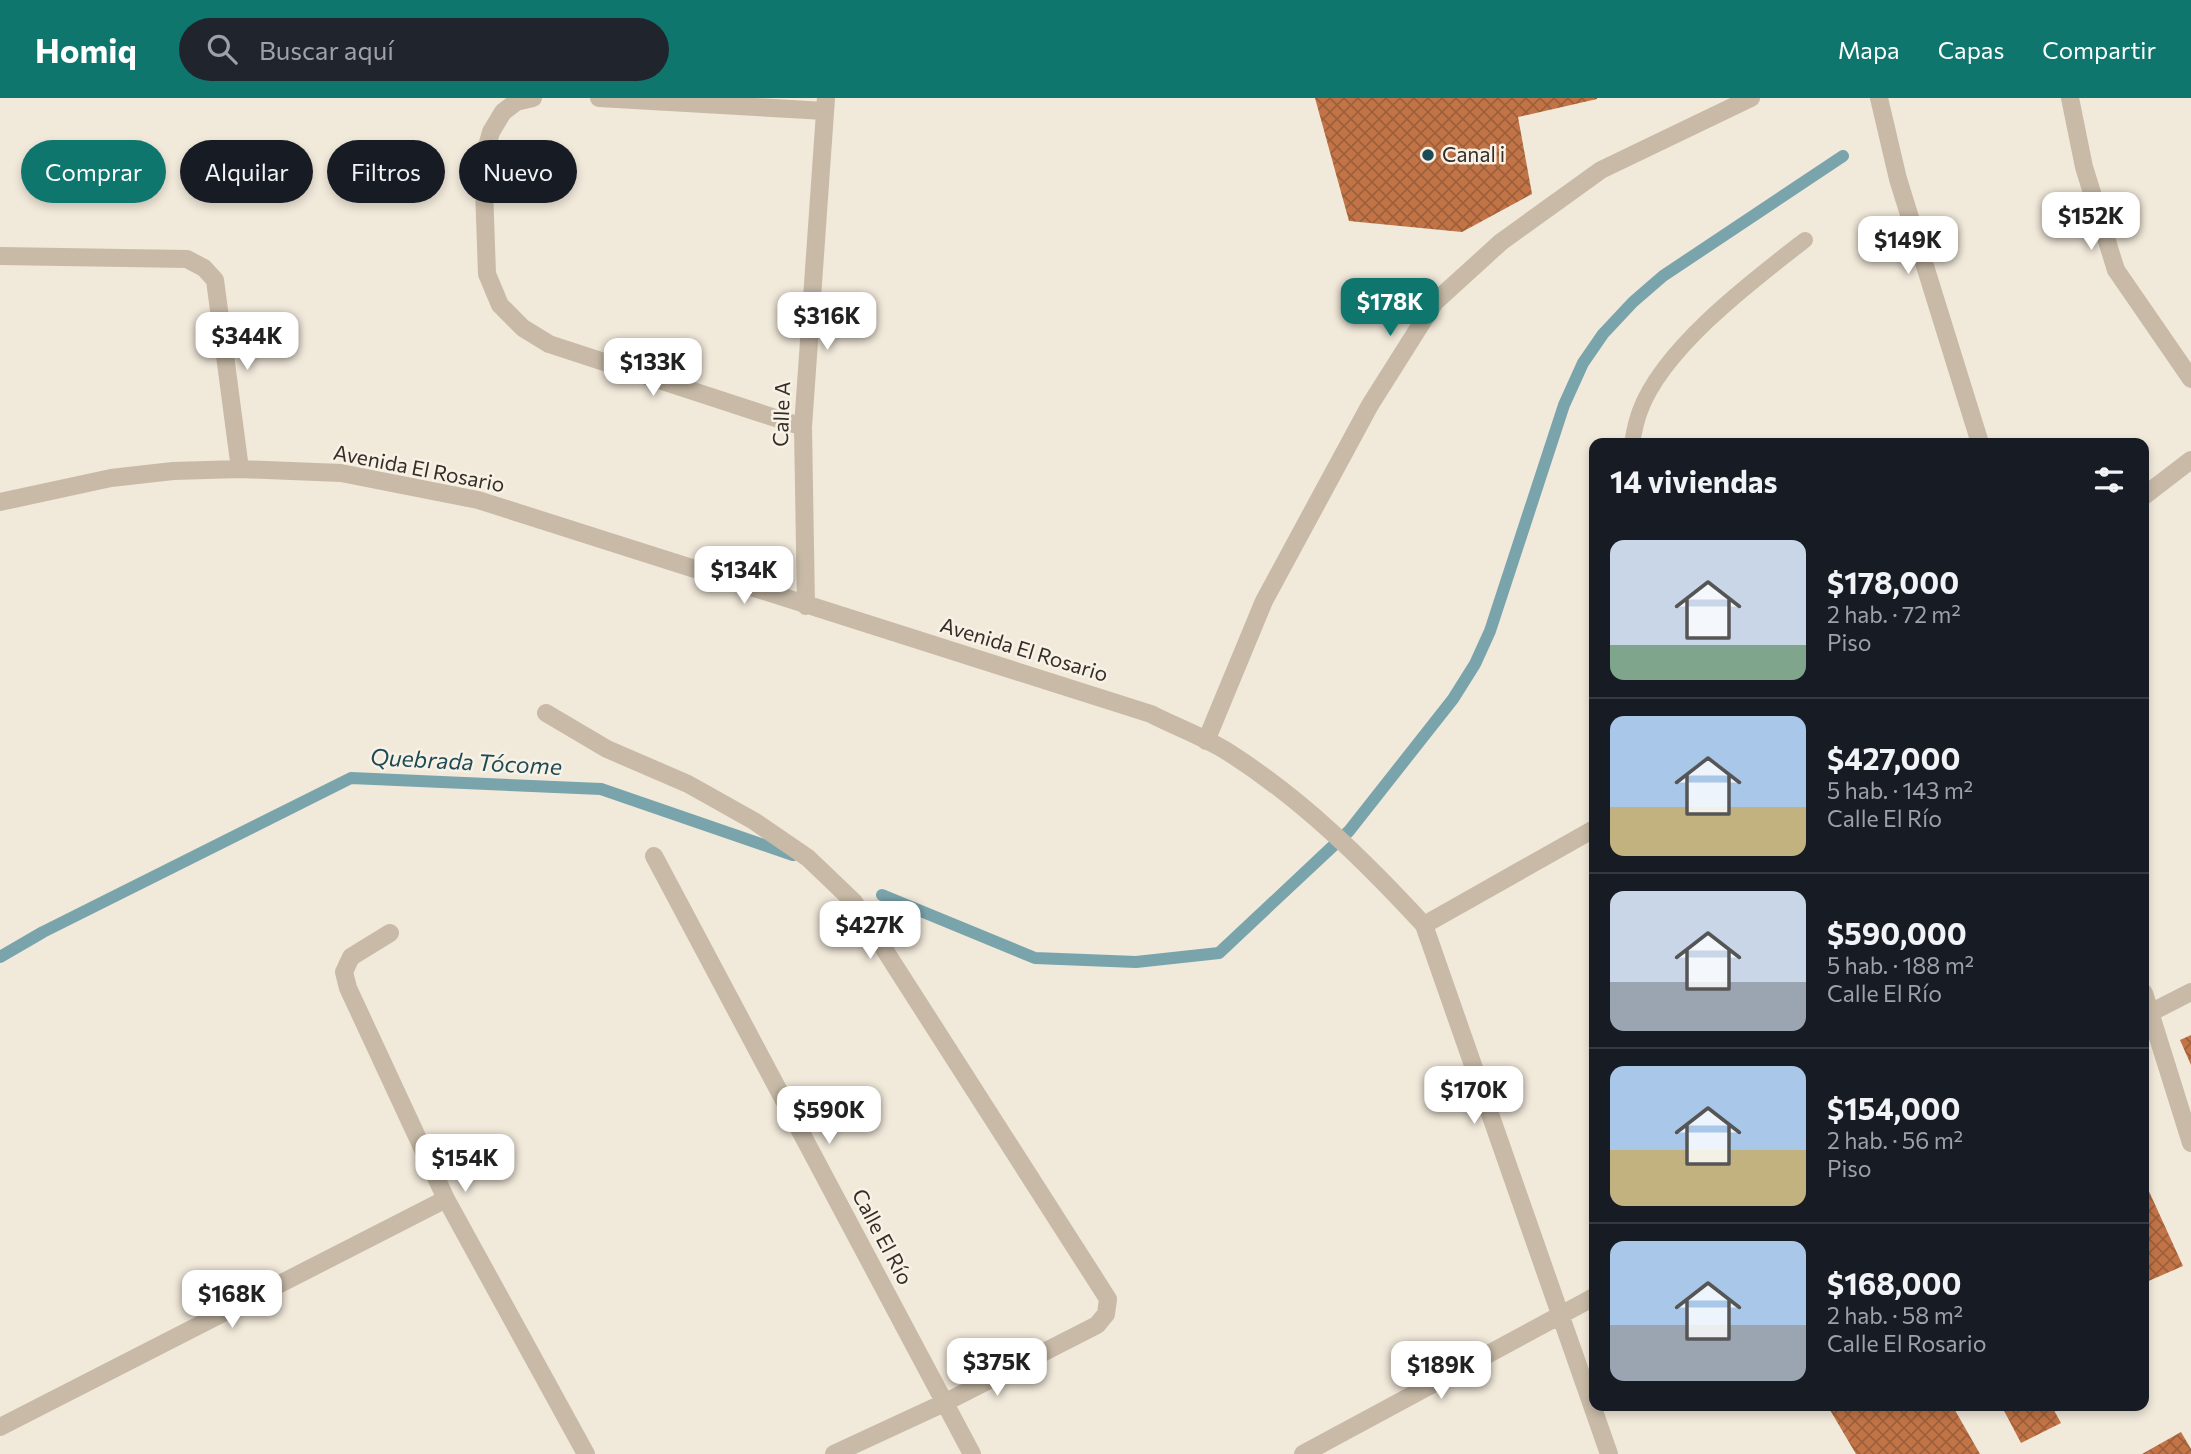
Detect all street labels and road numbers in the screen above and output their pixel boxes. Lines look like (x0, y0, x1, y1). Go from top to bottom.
street label: Calle A (767, 381, 794, 447)
street label: Avenida El Rosario (331, 439, 507, 496)
street label: Avenida El Rosario (938, 611, 1111, 686)
street label: Calle El Río (848, 1184, 919, 1289)

